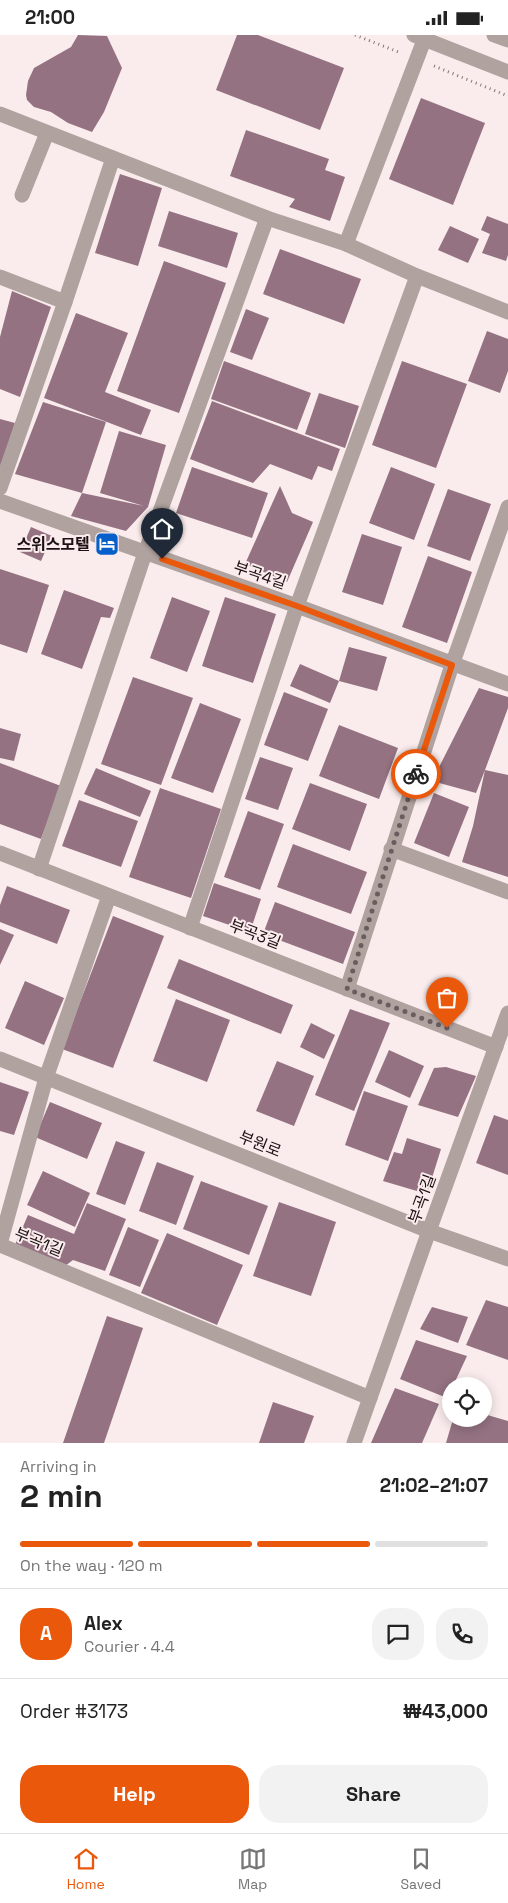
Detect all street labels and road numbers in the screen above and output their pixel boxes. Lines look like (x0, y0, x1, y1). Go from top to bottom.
street label: 부곡4길 (231, 556, 289, 594)
street label: 부곡3길 (226, 915, 284, 953)
street label: 부원로 (236, 1126, 285, 1162)
street label: 부곡1길 (403, 1172, 441, 1226)
street label: 부곡1길 (11, 1223, 67, 1261)

